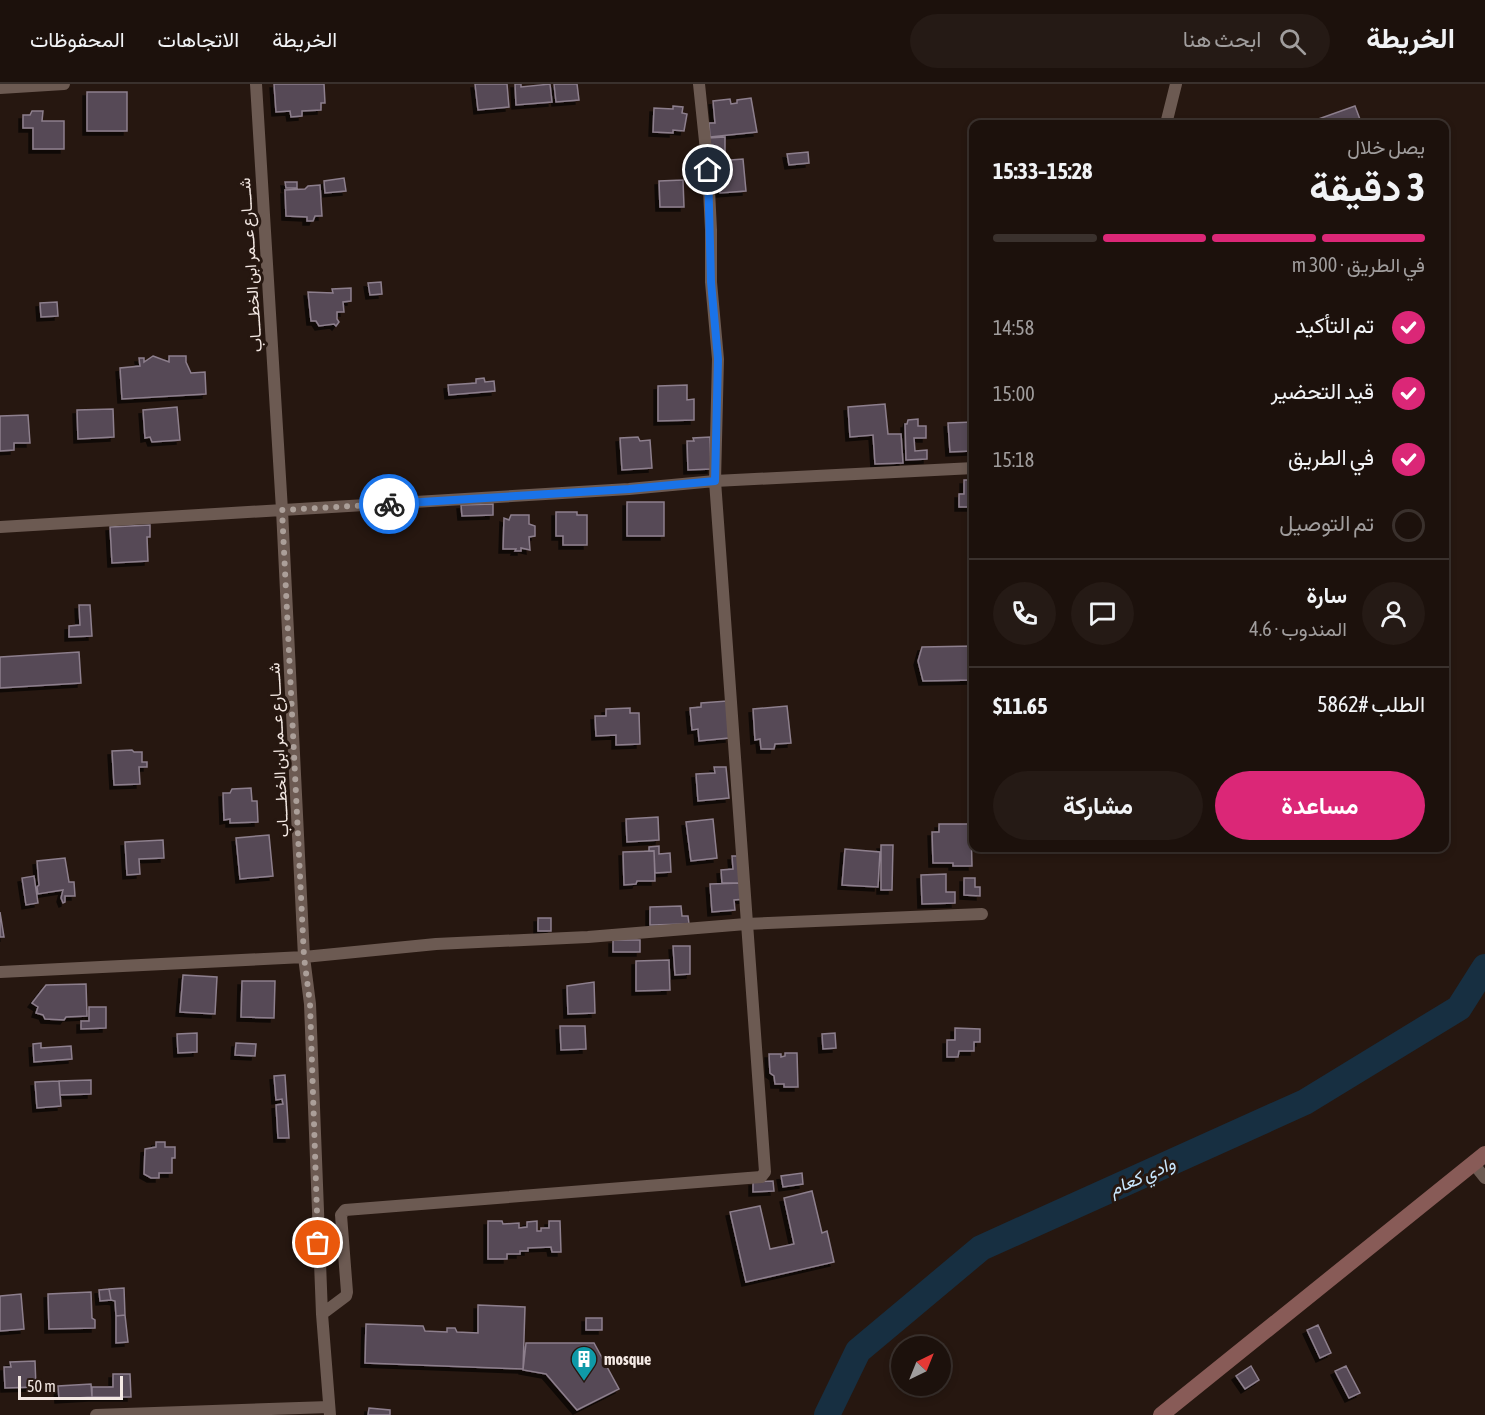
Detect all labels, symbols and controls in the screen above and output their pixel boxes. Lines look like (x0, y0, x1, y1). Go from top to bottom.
search box (910, 14, 1330, 68)
text: الخريطة (1366, 22, 1455, 54)
icon: search (1276, 25, 1309, 58)
text: ابحث هنا (1183, 26, 1261, 52)
text: المحفوظات (30, 27, 125, 51)
text: الاتجاهات (158, 27, 239, 51)
text: الخريطة (272, 27, 337, 51)
text: يصل خلال (1347, 135, 1425, 158)
pin (682, 144, 733, 195)
icon: home (691, 153, 724, 186)
text: 15:28–15:33 (993, 158, 1092, 184)
text: 3 دقيقة (1309, 165, 1425, 209)
street label: شــــارع عــمر ابن الخطــــاب (235, 177, 268, 353)
text: في الطريق · 300 m (1292, 253, 1425, 276)
icon: check (1392, 311, 1425, 344)
text: تم التأكيد (1295, 312, 1374, 338)
text: 14:58 (993, 316, 1034, 339)
icon: check (1392, 377, 1425, 410)
text: قيد التحضير (1271, 378, 1374, 404)
text: 15:00 (993, 382, 1035, 405)
icon: check (1392, 443, 1425, 476)
text: في الطريق (1288, 444, 1374, 470)
text: 15:18 (993, 448, 1034, 471)
courier (359, 474, 419, 534)
icon: bike (373, 488, 406, 521)
text: تم التوصيل (1279, 510, 1374, 536)
button: phone (993, 582, 1056, 645)
button: chat (1071, 582, 1134, 645)
text: سارة (1306, 582, 1347, 608)
button: person (1362, 582, 1425, 645)
text: المندوب · 4.6 (1249, 617, 1347, 640)
street label: شــــارع عــمر ابن الخطــــاب (264, 662, 295, 838)
text: الطلب #5862 (1317, 691, 1425, 717)
text: $11.65 (993, 693, 1048, 719)
button: مشاركة (993, 771, 1203, 840)
button: مساعدة (1215, 771, 1425, 840)
water label: وادي كعام (1105, 1152, 1180, 1205)
pin (292, 1217, 343, 1268)
icon: bag (301, 1226, 334, 1259)
north arrow (891, 1336, 951, 1396)
map controls (891, 1336, 951, 1396)
building icon: mosque (569, 1344, 599, 1382)
place label: mosque (604, 1350, 651, 1368)
scale bar (18, 1373, 123, 1400)
text: 50 m (27, 1377, 56, 1395)

